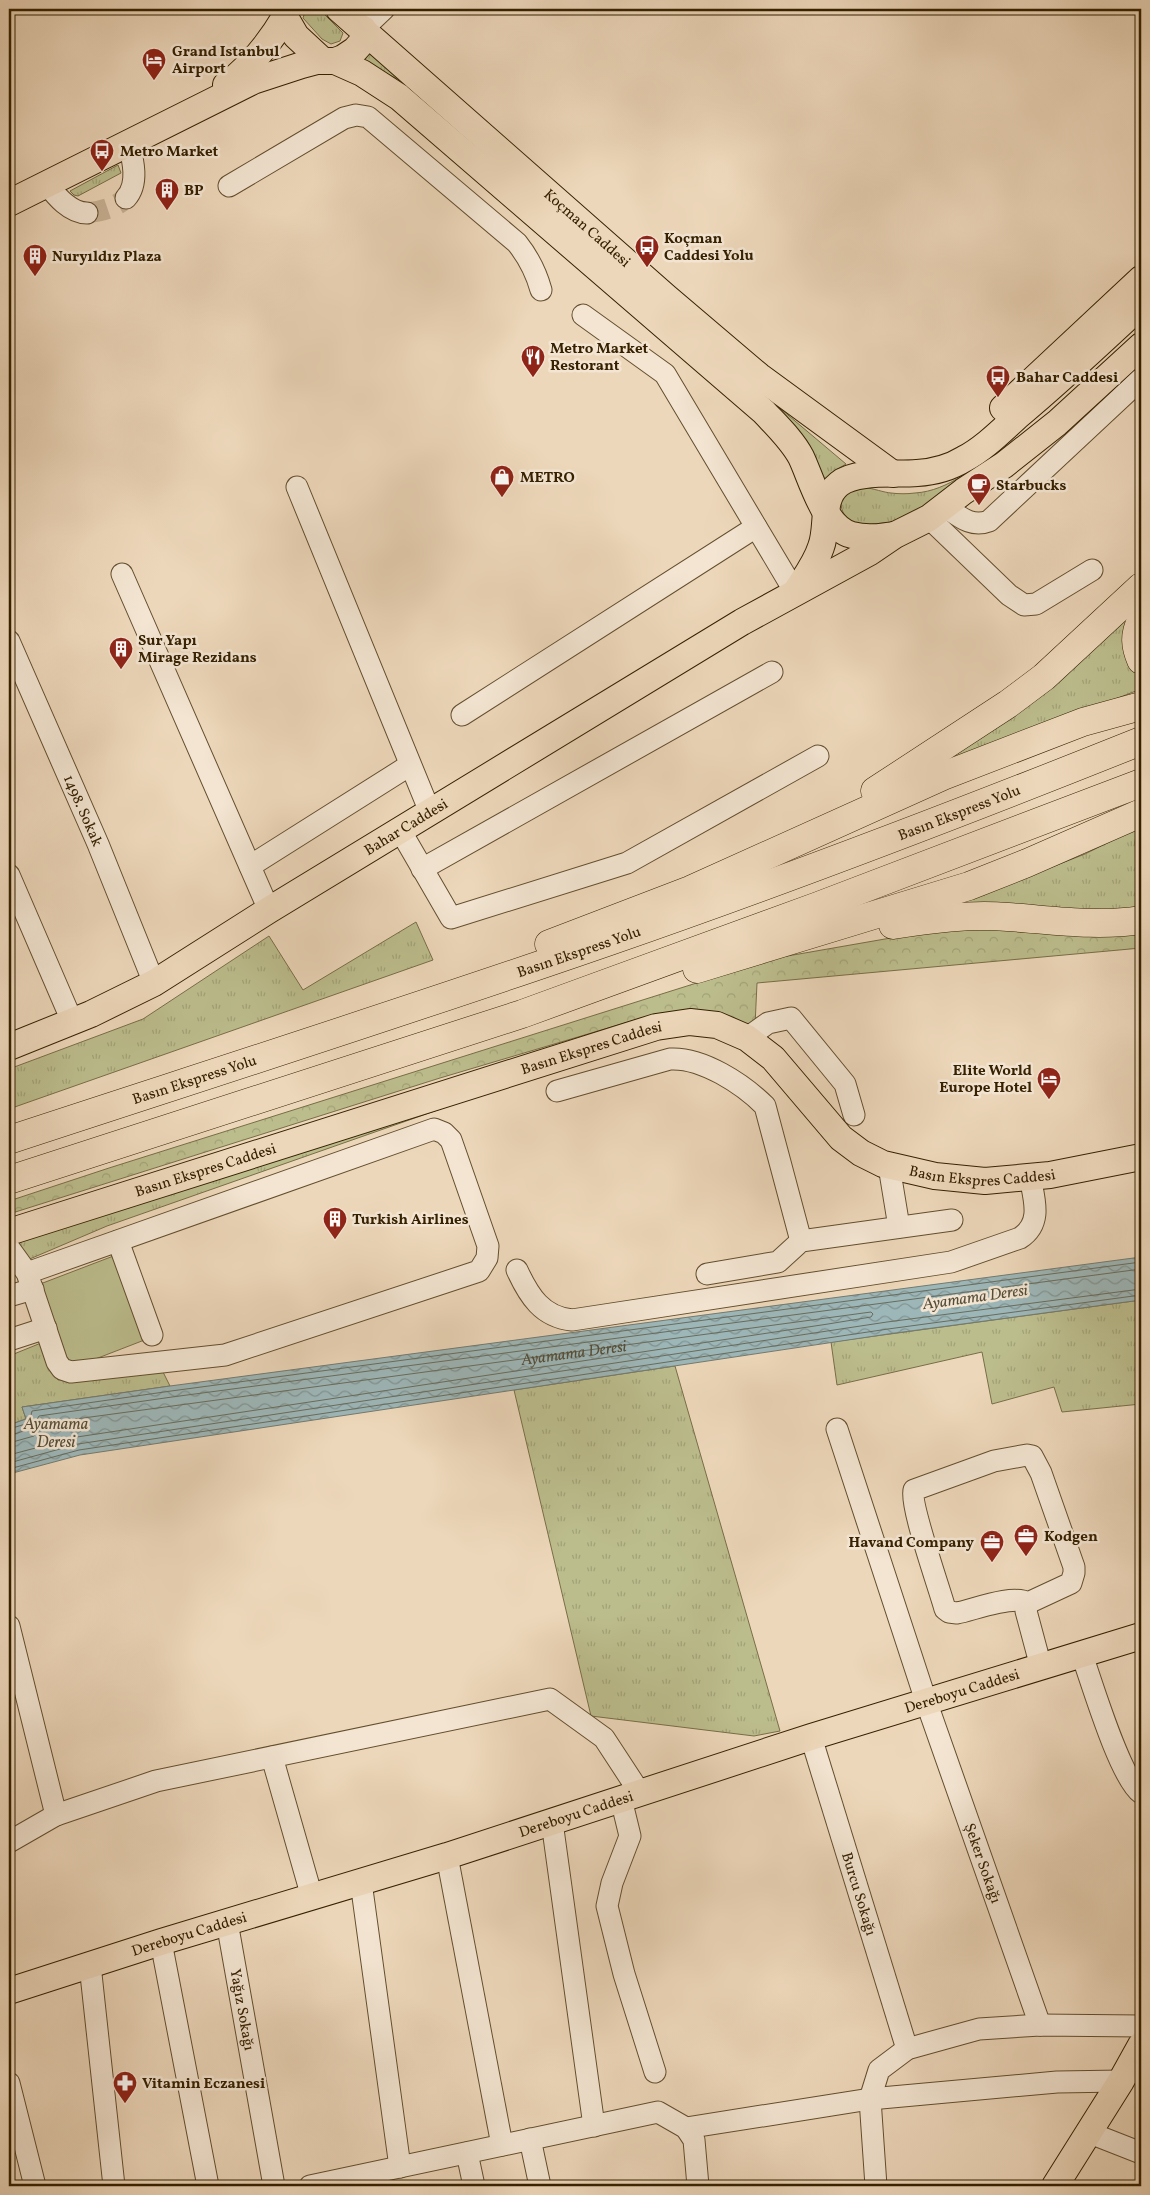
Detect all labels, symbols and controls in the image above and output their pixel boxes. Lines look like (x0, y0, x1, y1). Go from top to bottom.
place label: Grand Istanbul Airport (172, 42, 279, 80)
hotel icon: Grand Istanbul Airport (141, 47, 167, 81)
bus stop icon: Metro Market (89, 138, 115, 172)
place label: Metro Market (120, 142, 219, 163)
building icon: BP (154, 177, 180, 211)
place label: BP (184, 181, 204, 202)
street label: Koçman Caddesi (538, 185, 634, 273)
place label: Koçman Caddesi Yolu (664, 229, 754, 267)
bus stop icon: Koçman Caddesi Yolu (634, 234, 660, 268)
building icon: Nuryıldız Plaza (22, 243, 48, 277)
place label: Nuryıldız Plaza (52, 247, 162, 268)
place label: Metro Market Restorant (550, 339, 649, 377)
restaurant icon: Metro Market Restorant (520, 344, 546, 378)
bus stop icon: Bahar Caddesi (985, 364, 1011, 398)
place label: Bahar Caddesi (1016, 368, 1118, 389)
shop icon: METRO (489, 464, 515, 498)
place label: METRO (520, 468, 575, 489)
cafe icon: Starbucks (966, 472, 992, 506)
place label: Starbucks (996, 476, 1066, 497)
place label: Sur Yapı Mirage Rezidans (138, 631, 257, 669)
building icon: Sur Yapı Mirage Rezidans (108, 636, 134, 670)
street label: 1498. Sokak (57, 772, 107, 850)
street label: Basın Ekspress Yolu (895, 781, 1024, 847)
street label: Bahar Caddesi (361, 794, 453, 862)
street label: Basın Ekspress Yolu (514, 922, 644, 984)
street label: Basın Ekspres Caddesi (519, 1017, 664, 1081)
street label: Basın Ekspress Yolu (130, 1051, 260, 1111)
place label: Elite World Europe Hotel (939, 1061, 1032, 1099)
hotel icon: Elite World Europe Hotel (1036, 1066, 1062, 1100)
street label: Basın Ekspres Caddesi (133, 1139, 279, 1203)
street label: Basın Ekspres Caddesi (907, 1161, 1058, 1193)
building icon: Turkish Airlines (322, 1206, 348, 1240)
place label: Turkish Airlines (352, 1210, 469, 1231)
water label: Ayamama Deresi (920, 1280, 1030, 1316)
water label: Ayamama Deresi (519, 1336, 629, 1372)
water label: Ayamama Deresi (23, 1414, 89, 1454)
office icon: Kodgen (1013, 1523, 1039, 1557)
place label: Kodgen (1044, 1527, 1098, 1548)
office icon: Havand Company (979, 1529, 1005, 1563)
place label: Havand Company (848, 1533, 975, 1554)
street label: Dereboyu Caddesi (902, 1665, 1022, 1720)
street label: Dereboyu Caddesi (516, 1787, 636, 1844)
street label: Şeker Sokağı (958, 1821, 1005, 1907)
street label: Burcu Sokağı (835, 1850, 881, 1939)
street label: Dereboyu Caddesi (129, 1908, 250, 1963)
street label: Yağız Sokağı (224, 1967, 259, 2052)
pharmacy icon: Vitamin Eczanesi (112, 2070, 138, 2104)
place label: Vitamin Eczanesi (142, 2074, 265, 2095)

